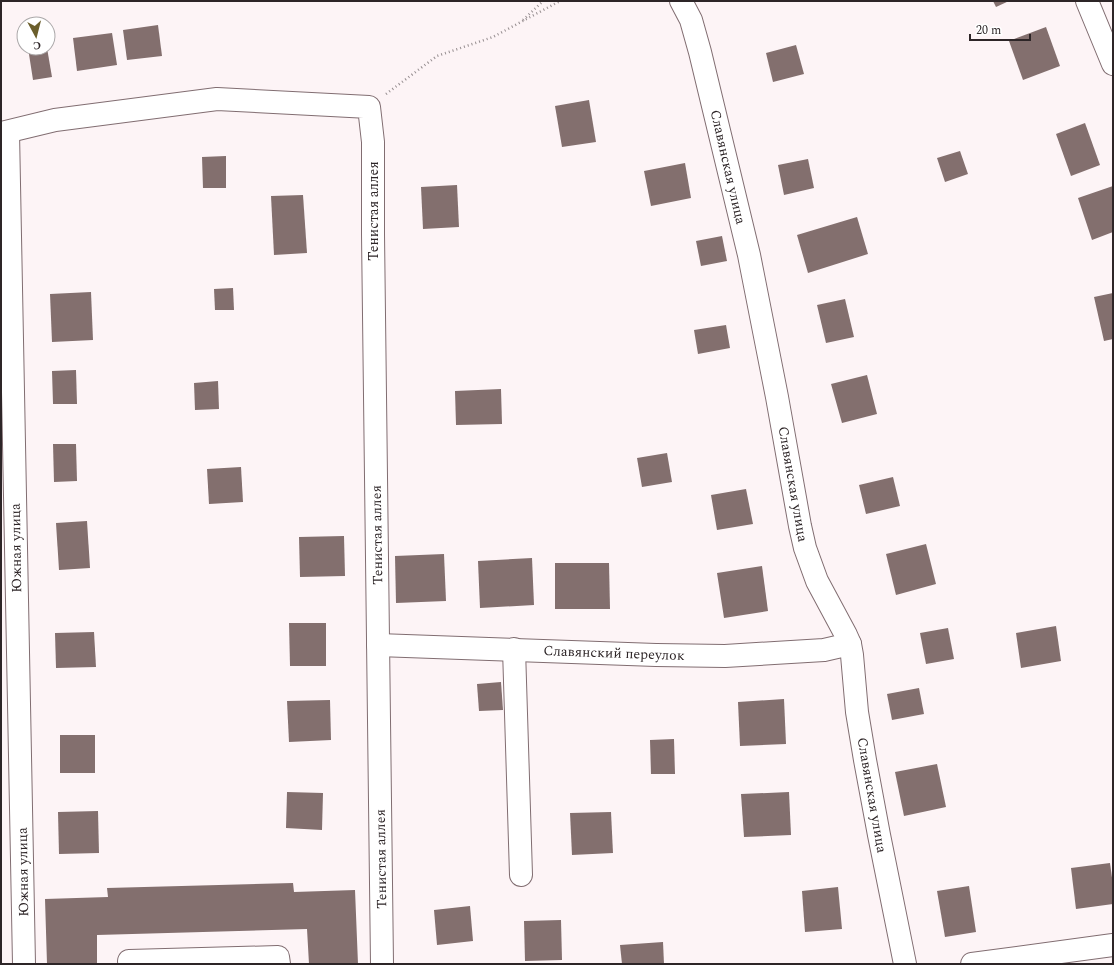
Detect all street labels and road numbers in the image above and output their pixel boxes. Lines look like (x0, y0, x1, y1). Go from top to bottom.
street label: Славянская улица (705, 108, 751, 227)
street label: Тенистая аллея (363, 161, 384, 261)
street label: Славянская улица (772, 425, 814, 544)
street label: Тенистая аллея (366, 485, 388, 585)
street label: Южная улица (5, 503, 27, 593)
street label: Славянский переулок (543, 640, 685, 666)
street label: Славянская улица (851, 736, 893, 855)
street label: Тенистая аллея (370, 809, 392, 909)
street label: Южная улица (12, 827, 34, 917)

